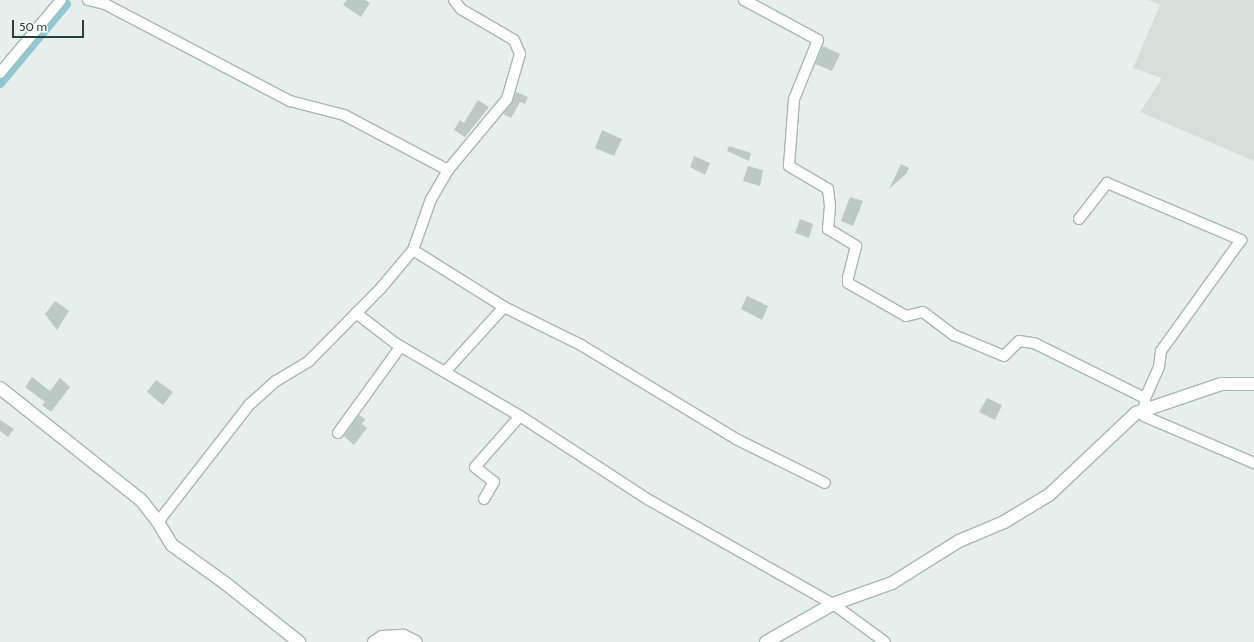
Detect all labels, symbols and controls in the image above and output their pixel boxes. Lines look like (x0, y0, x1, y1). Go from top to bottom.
scale bar (14, 12, 86, 38)
text: 50 m (19, 19, 47, 34)

